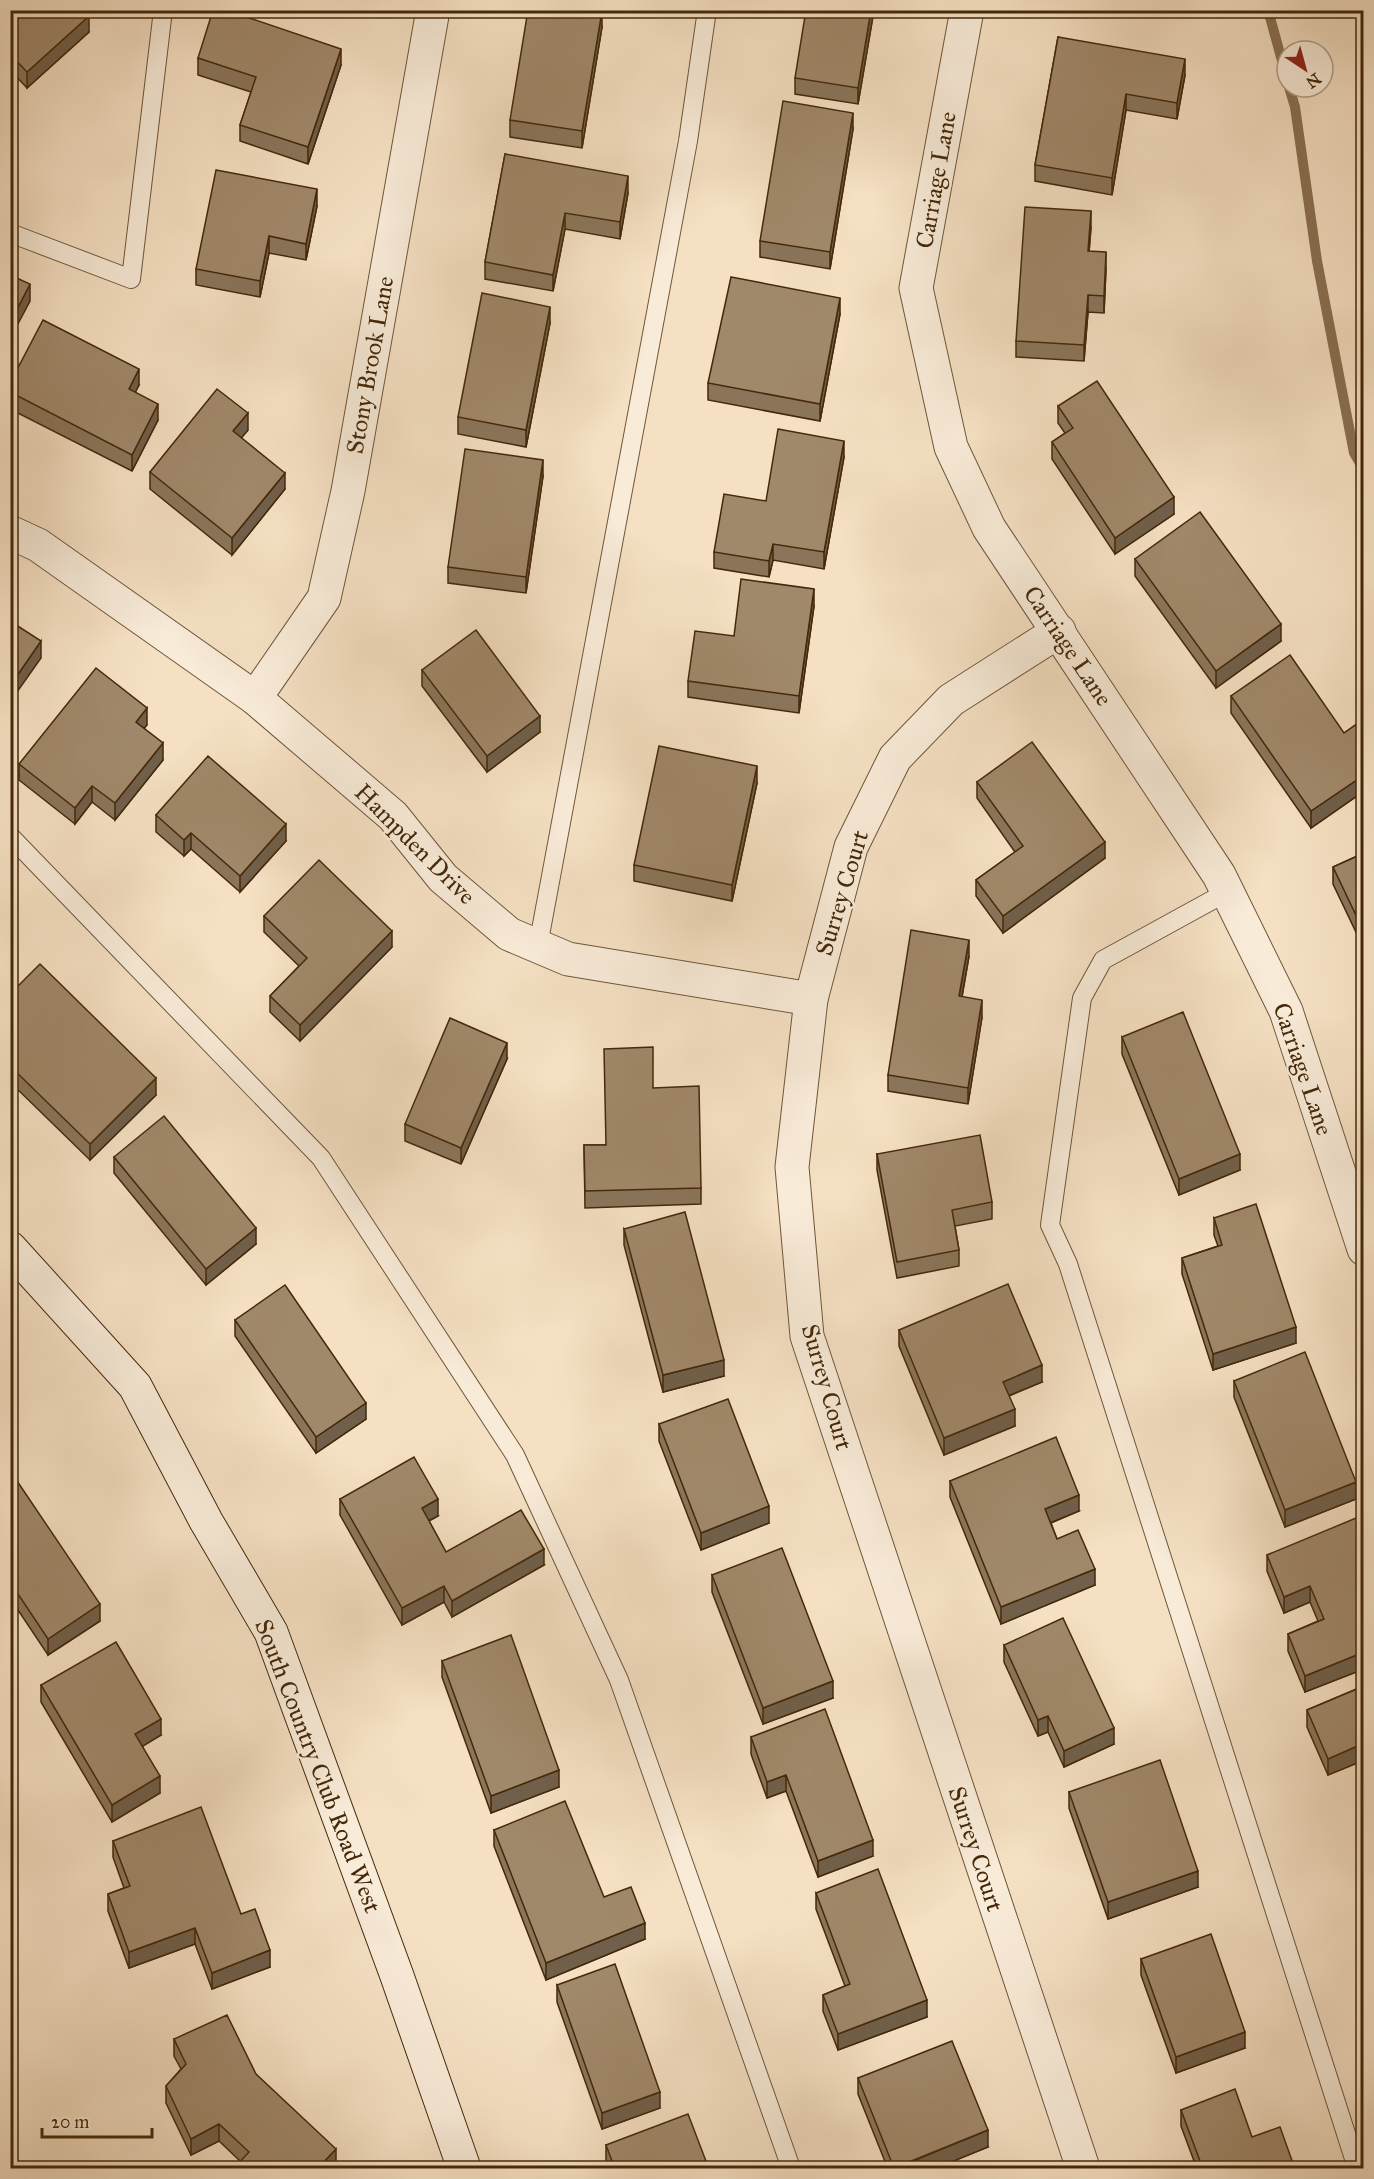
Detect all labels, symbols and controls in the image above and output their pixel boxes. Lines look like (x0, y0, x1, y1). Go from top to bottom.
north arrow (1275, 39, 1335, 99)
text: N (1302, 69, 1325, 93)
street label: Carriage Lane (909, 109, 963, 251)
street label: Stony Brook Lane (340, 274, 400, 456)
street label: Carriage Lane (1017, 580, 1119, 712)
street label: Hampden Drive (348, 777, 482, 911)
street label: Surrey Court (809, 826, 875, 959)
street label: Carriage Lane (1266, 999, 1340, 1139)
street label: Surrey Court (795, 1321, 859, 1454)
street label: South Country Club Road West (248, 1615, 388, 1917)
street label: Surrey Court (942, 1783, 1010, 1916)
scale bar (42, 2101, 152, 2139)
text: 20 m (51, 2111, 89, 2133)

